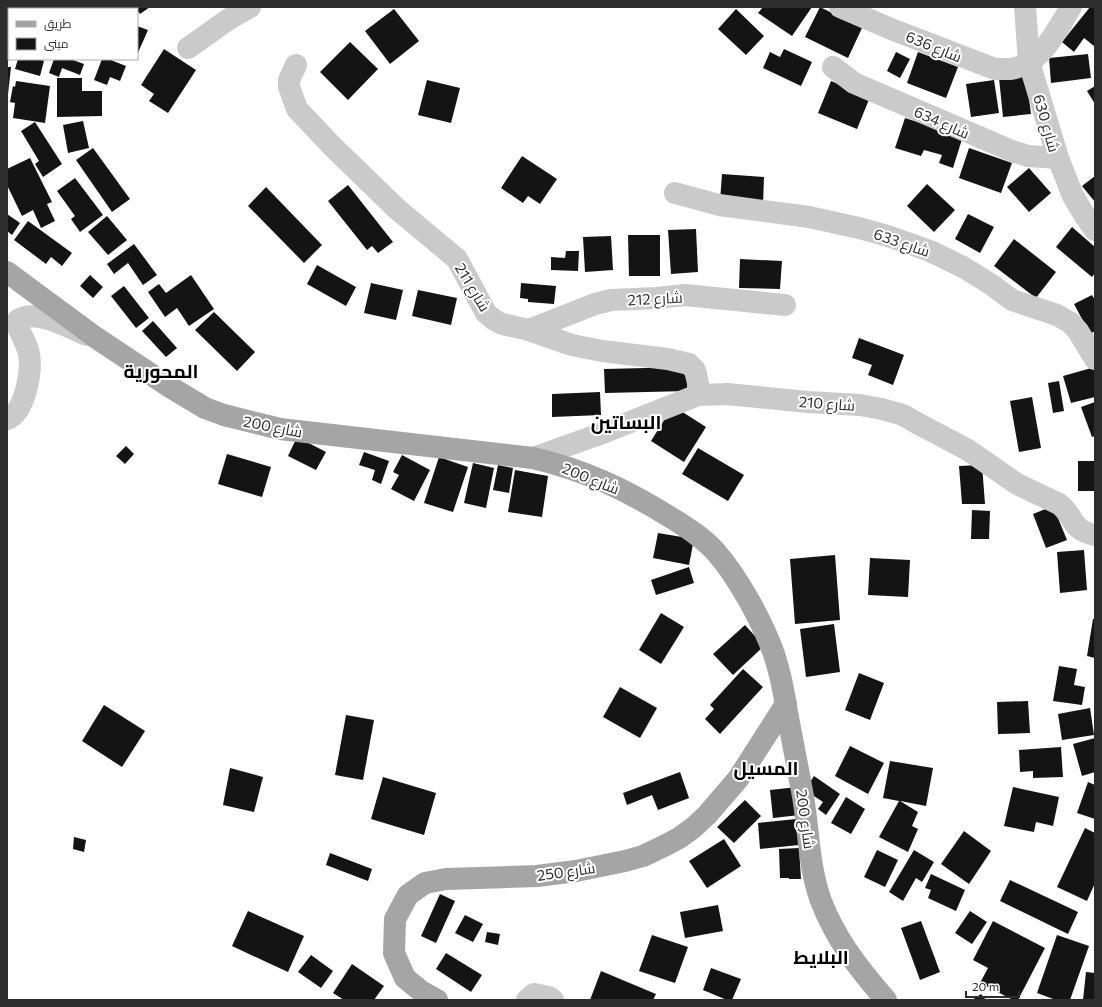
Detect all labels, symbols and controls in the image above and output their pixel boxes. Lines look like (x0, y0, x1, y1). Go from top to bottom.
legend (8, 8, 138, 60)
text: طريق (44, 16, 72, 31)
street label: شارع 636 (902, 27, 965, 68)
text: مبنى (44, 36, 69, 51)
street label: شارع 630 (1027, 92, 1064, 155)
street label: شارع 634 (910, 102, 972, 145)
street label: شارع 633 (871, 224, 932, 263)
street label: شارع 211 (449, 260, 494, 316)
street label: شارع 212 (627, 288, 683, 311)
district label: المحورية (124, 359, 198, 383)
street label: شارع 210 (798, 392, 856, 417)
district label: البساتين (591, 410, 661, 434)
street label: شارع 200 (241, 411, 304, 443)
street label: شارع 200 (559, 458, 622, 500)
district label: المسيل (733, 756, 799, 780)
street label: شارع 200 (790, 788, 819, 850)
street label: شارع 250 (536, 858, 597, 887)
district label: البلايط (793, 945, 849, 968)
scale bar (966, 973, 1019, 999)
text: 20 m (972, 979, 999, 993)

